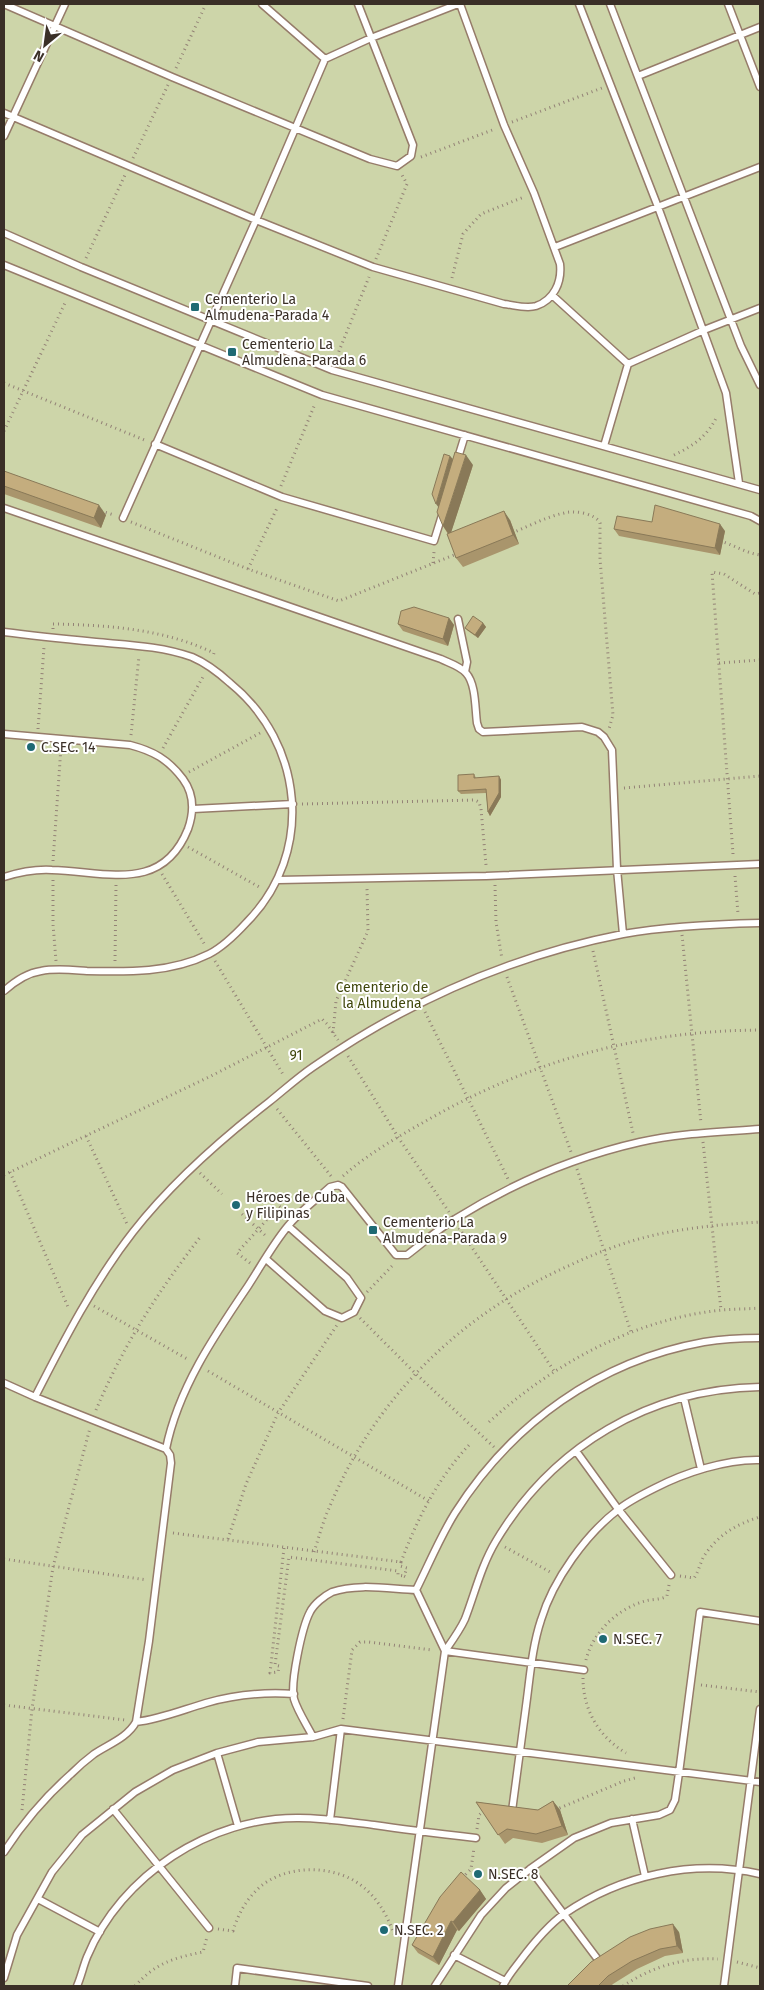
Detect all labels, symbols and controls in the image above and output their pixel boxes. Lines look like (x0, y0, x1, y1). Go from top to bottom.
north arrow (20, 20, 70, 70)
text: N (31, 46, 47, 66)
place label: Cementerio La Almudena-Parada 4 (205, 291, 330, 324)
marker: Cementerio La Almudena-Parada 4 (189, 301, 201, 313)
place label: Cementerio La Almudena-Parada 6 (242, 336, 366, 369)
marker: Cementerio La Almudena-Parada 6 (226, 346, 238, 358)
place label: C.SEC. 14 (41, 739, 96, 756)
marker: C.SEC. 14 (25, 741, 37, 753)
park label: Cementerio de la Almudena (336, 979, 428, 1012)
park label: 91 (289, 1047, 303, 1064)
place label: Héroes de Cuba y Filipinas (246, 1189, 345, 1222)
marker: Héroes de Cuba y Filipinas (230, 1199, 242, 1211)
place label: Cementerio La Almudena-Parada 9 (383, 1214, 507, 1247)
marker: Cementerio La Almudena-Parada 9 (367, 1224, 379, 1236)
place label: N.SEC. 7 (613, 1631, 662, 1648)
marker: N.SEC. 7 (597, 1633, 609, 1645)
place label: N.SEC. 8 (488, 1866, 539, 1883)
marker: N.SEC. 8 (472, 1868, 484, 1880)
place label: N.SEC. 2 (394, 1922, 444, 1939)
marker: N.SEC. 2 (378, 1924, 390, 1936)

